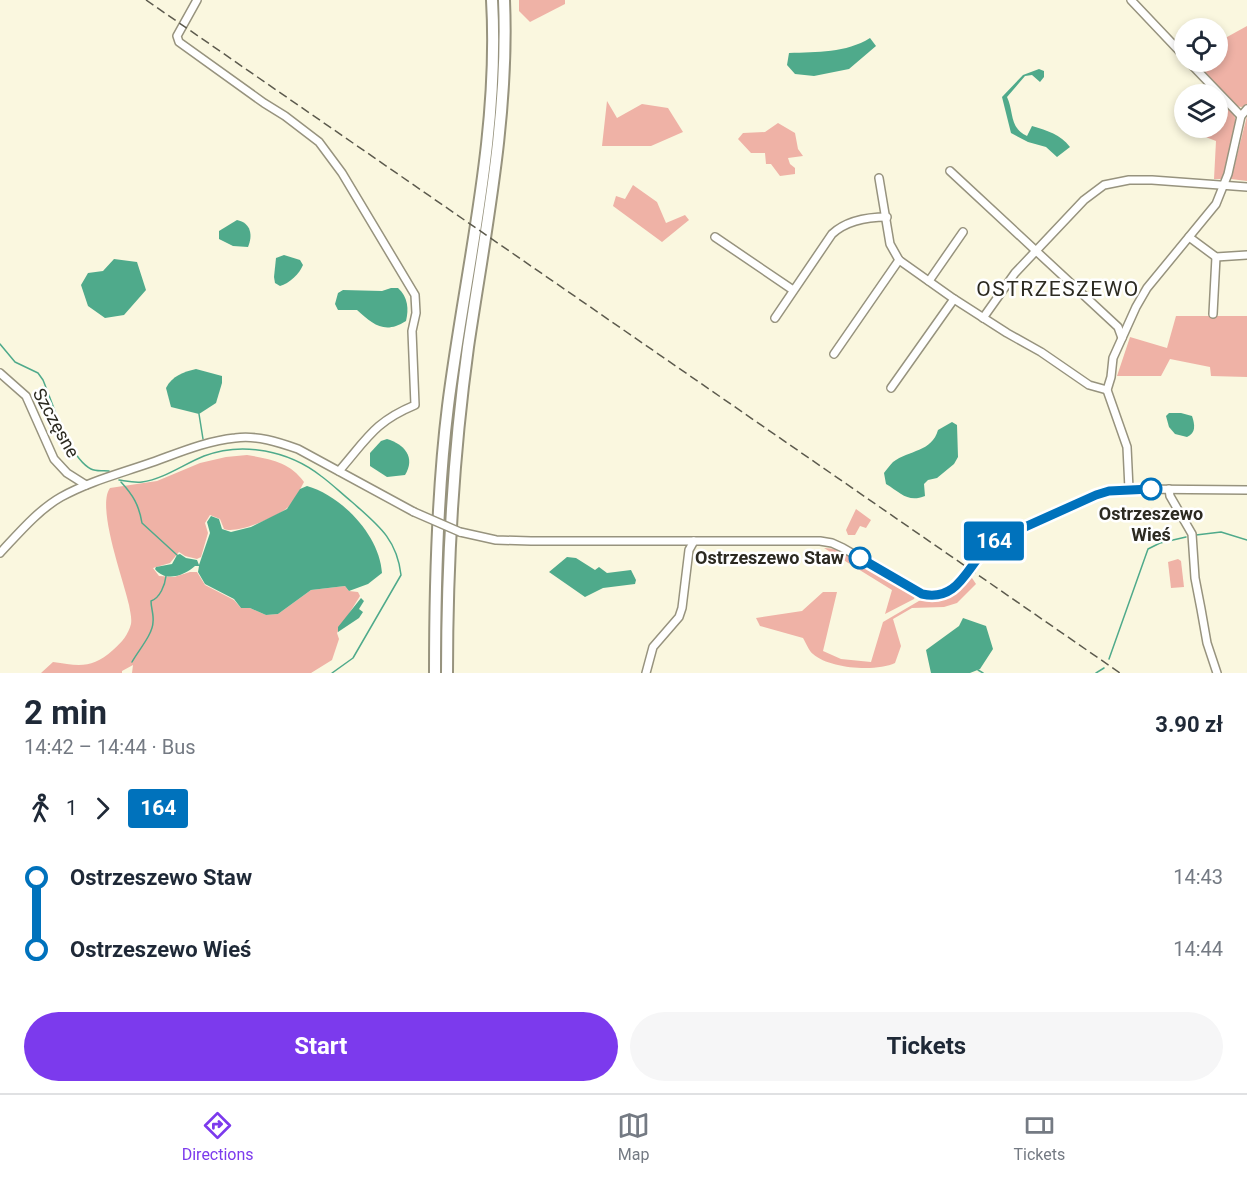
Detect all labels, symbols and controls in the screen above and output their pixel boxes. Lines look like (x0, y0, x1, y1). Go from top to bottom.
map controls (1174, 18, 1228, 138)
button: locate (1174, 18, 1228, 72)
button: layers (1174, 84, 1228, 138)
district label: OSTRZESZEWO (976, 277, 1140, 301)
street label: Szczęsne (29, 384, 84, 461)
marker: Ostrzeszewo Wieś (1140, 478, 1162, 500)
place label: Ostrzeszewo Wieś (1099, 503, 1203, 545)
line badge: 164 (960, 522, 1028, 560)
text: 164 (976, 529, 1012, 553)
place label: Ostrzeszewo Staw (695, 547, 844, 568)
marker: Ostrzeszewo Staw (849, 547, 871, 569)
text: 2 min (24, 693, 107, 732)
text: 3.90 zł (1155, 712, 1223, 737)
text: 14:42 – 14:44 · Bus (24, 735, 196, 759)
icon: walk (24, 792, 57, 825)
icon: forward (86, 792, 119, 825)
text: 1 (66, 796, 77, 820)
text: 164 (140, 796, 176, 820)
text: Ostrzeszewo Staw (70, 865, 252, 890)
text: 14:43 (1173, 865, 1223, 889)
text: Ostrzeszewo Wieś (70, 937, 251, 962)
text: 14:44 (1173, 937, 1223, 961)
button: Start (24, 1012, 618, 1081)
button: Tickets (630, 1012, 1223, 1081)
tab: Directions (182, 1109, 254, 1164)
tab: Map (617, 1109, 650, 1164)
tab: Tickets (1014, 1109, 1065, 1164)

